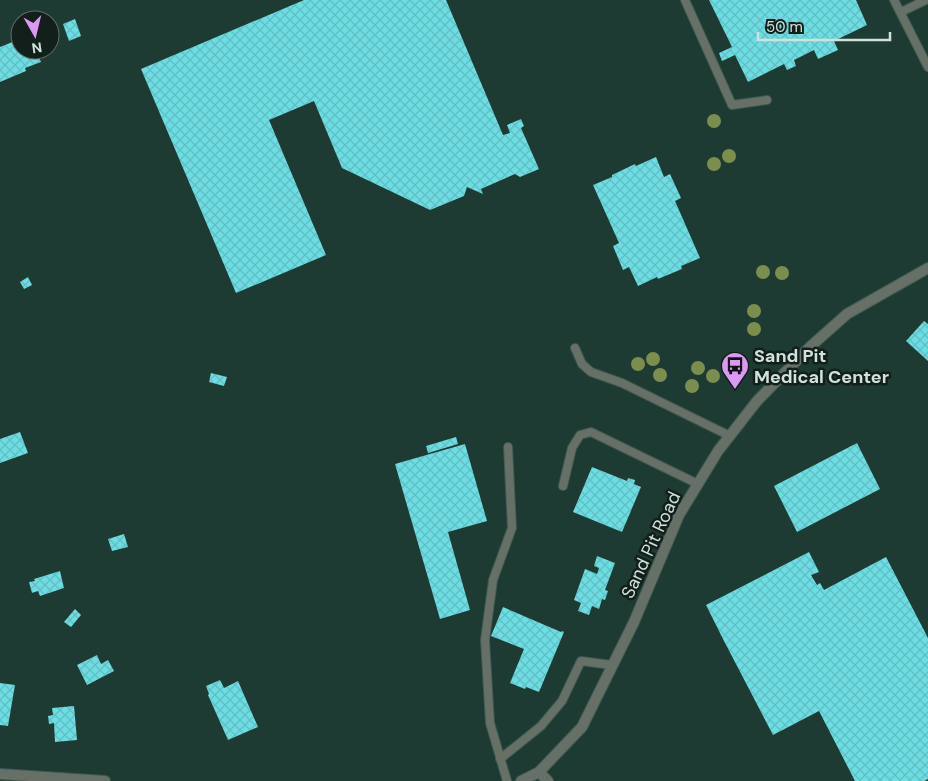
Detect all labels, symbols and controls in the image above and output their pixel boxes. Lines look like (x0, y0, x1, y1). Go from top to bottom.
north arrow (10, 10, 60, 60)
scale bar (758, 10, 890, 42)
text: 50 m (766, 17, 803, 37)
text: N (30, 38, 43, 57)
place label: Sand Pit Medical Center (754, 344, 889, 389)
bus stop icon: Sand Pit Medical Center (720, 351, 750, 390)
street label: Sand Pit Road (616, 488, 686, 602)

